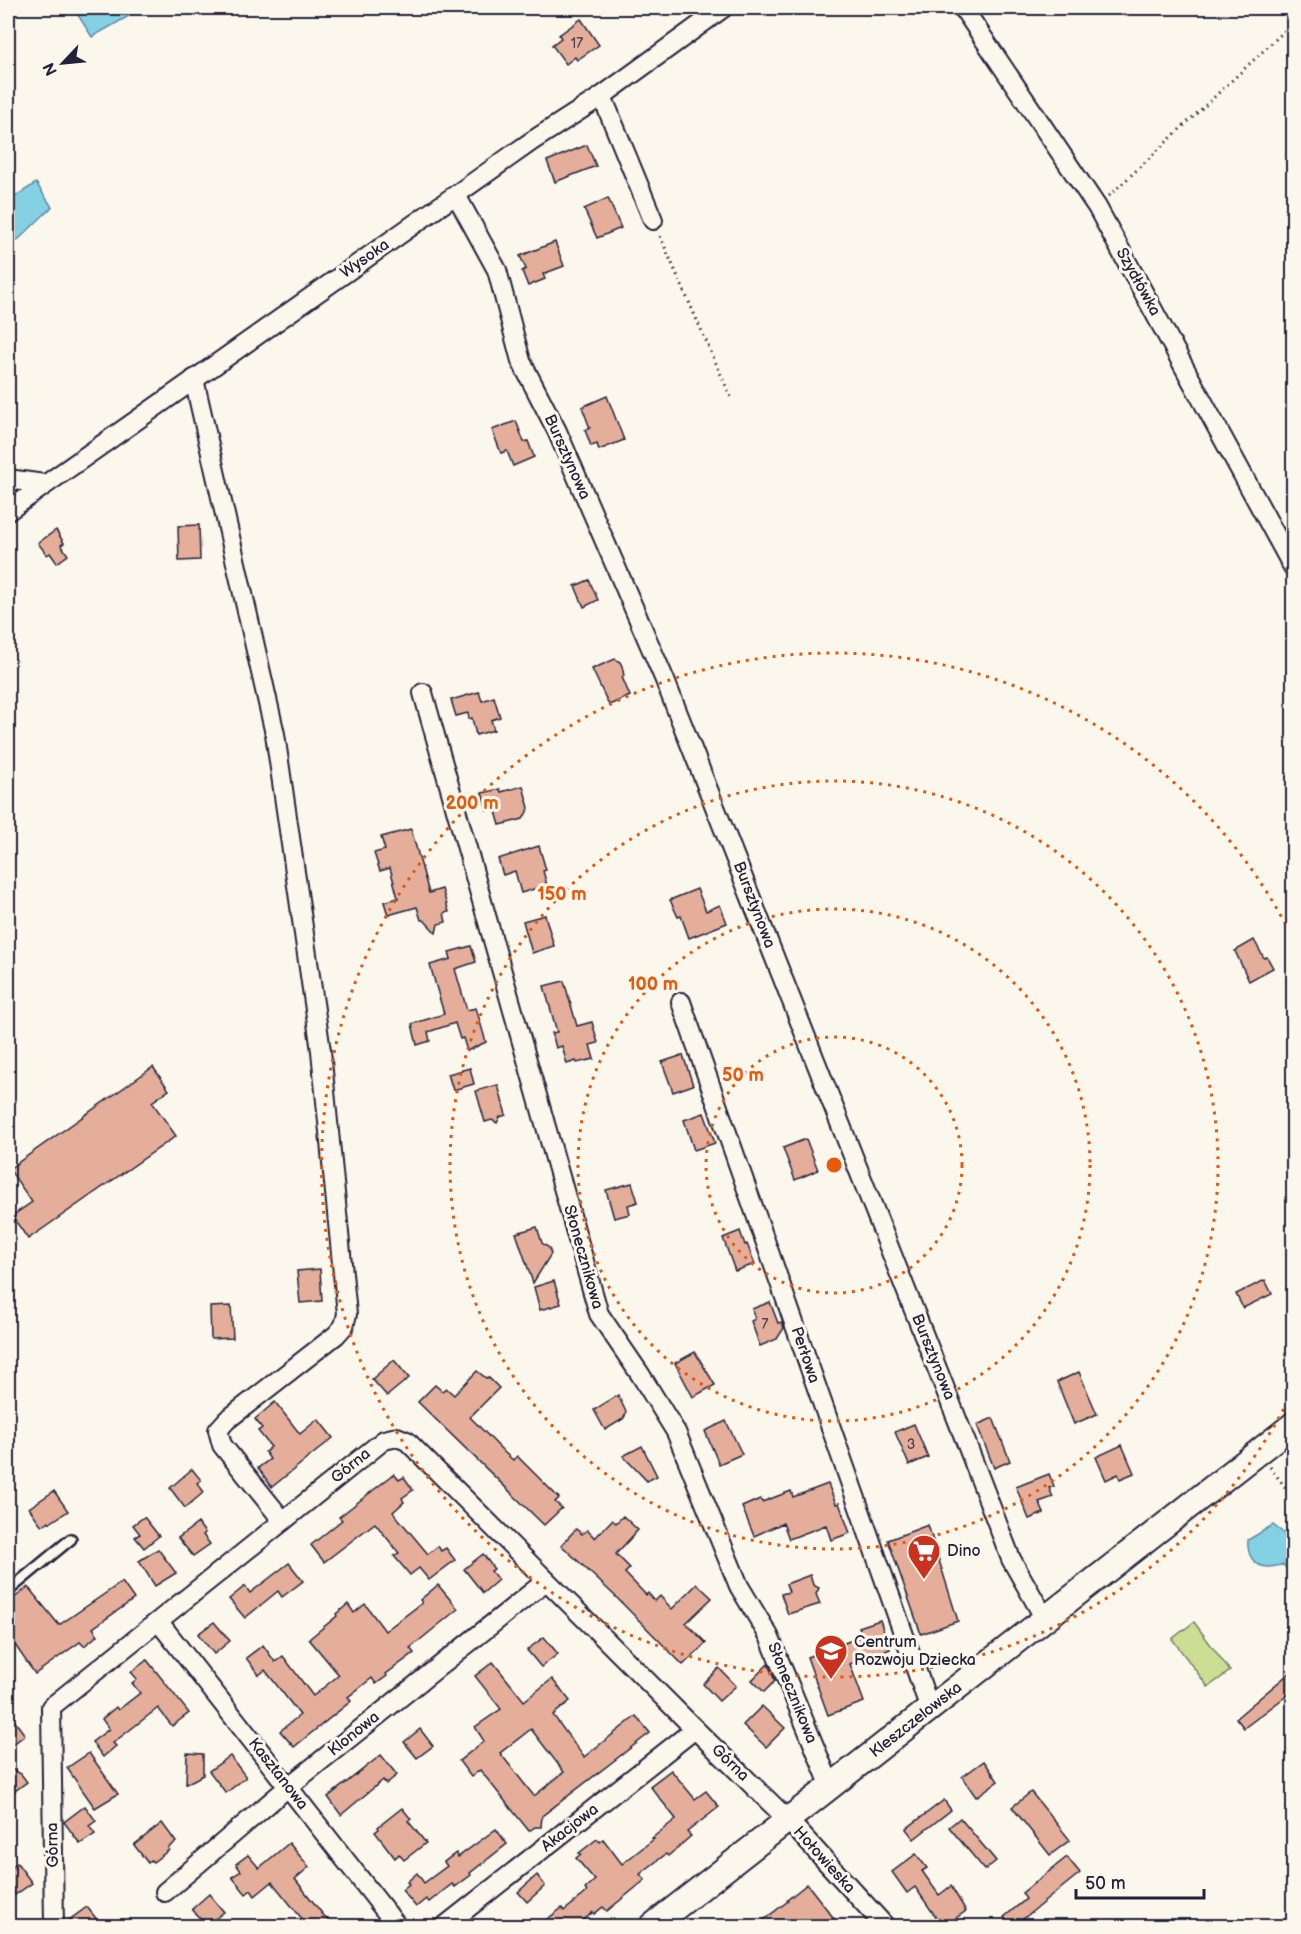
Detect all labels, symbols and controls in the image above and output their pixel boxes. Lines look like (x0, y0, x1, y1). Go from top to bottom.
north arrow (33, 33, 93, 93)
house number: 17 (571, 35, 583, 52)
text: N (40, 59, 62, 78)
street label: Wysoka (337, 235, 393, 283)
street label: Szydłówka (1112, 245, 1164, 319)
street label: Bursztynowa (540, 412, 594, 502)
text: 200 m (445, 793, 499, 814)
street label: Bursztynowa (729, 859, 779, 951)
text: 150 m (537, 884, 587, 905)
text: 100 m (628, 974, 678, 995)
text: 50 m (722, 1065, 764, 1086)
centre of rings (824, 1155, 844, 1175)
street label: Słonecznikowa (559, 1203, 607, 1311)
street label: Bursztynowa (907, 1311, 959, 1403)
house number: 7 (762, 1316, 769, 1333)
street label: Perłowa (787, 1324, 823, 1386)
house number: 3 (907, 1436, 915, 1453)
street label: Górna (328, 1444, 374, 1488)
supermarket icon: Dino (906, 1533, 942, 1580)
place label: Dino (947, 1542, 981, 1561)
school or university icon: Centrum Rozwoju Dziecka (813, 1633, 849, 1680)
place label: Centrum Rozwoju Dziecka (854, 1633, 976, 1670)
street label: Słonecznikowa (763, 1640, 821, 1746)
street label: Kleszczelowska (866, 1678, 966, 1762)
street label: Klonowa (324, 1708, 384, 1760)
street label: Kasztanowa (244, 1734, 312, 1814)
street label: Górna (707, 1741, 753, 1785)
street label: Akacjowa (538, 1800, 602, 1856)
street label: Górna (43, 1822, 63, 1868)
street label: Hołowieska (789, 1823, 859, 1897)
scale bar (1076, 1862, 1204, 1900)
text: 50 m (1085, 1873, 1126, 1894)

